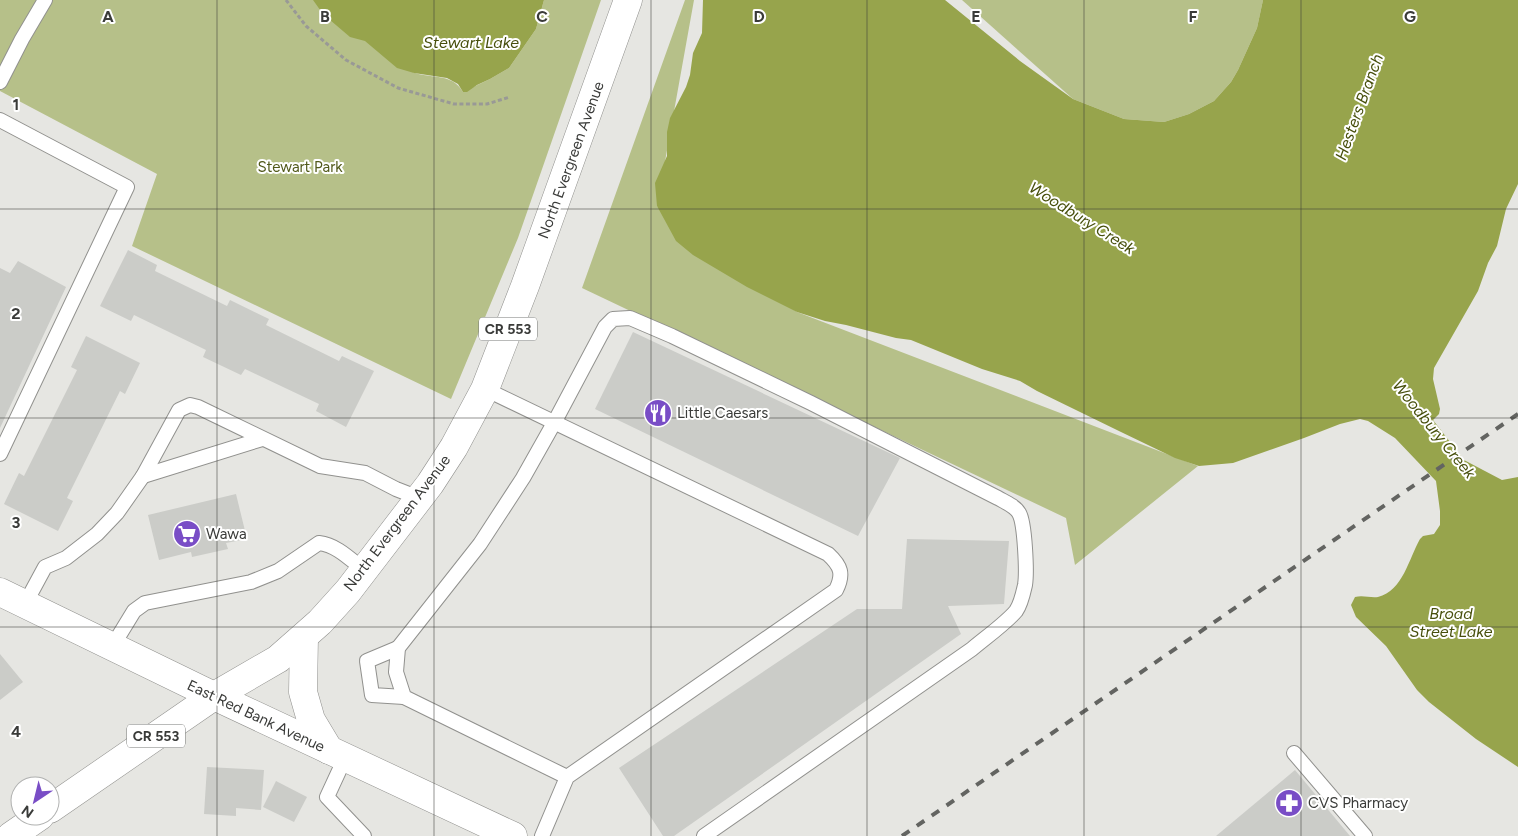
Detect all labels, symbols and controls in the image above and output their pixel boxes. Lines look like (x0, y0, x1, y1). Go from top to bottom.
text: A (102, 7, 114, 26)
text: B (320, 7, 330, 26)
text: C (536, 7, 548, 26)
text: D (753, 7, 765, 26)
text: E (971, 7, 981, 26)
text: F (1189, 7, 1198, 26)
text: G (1404, 7, 1416, 26)
water label: Stewart Lake (423, 33, 519, 52)
water label: Hesters Branch (1331, 51, 1387, 163)
street label: North Evergreen Avenue (534, 79, 608, 241)
text: 1 (13, 95, 19, 114)
park label: Stewart Park (257, 158, 343, 176)
water label: Woodbury Creek (1026, 178, 1139, 259)
text: 2 (11, 304, 21, 323)
road number: CR 553 (479, 318, 537, 340)
water label: Woodbury Creek (1389, 376, 1480, 483)
restaurant icon: Little Caesars (643, 398, 673, 428)
place label: Little Caesars (677, 404, 768, 422)
street label: North Evergreen Avenue (340, 451, 454, 595)
text: 3 (12, 513, 21, 532)
supermarket icon: Wawa (172, 519, 202, 549)
place label: Wawa (206, 525, 247, 543)
water label: Broad Street Lake (1409, 604, 1493, 641)
street label: East Red Bank Avenue (184, 676, 328, 756)
text: 4 (11, 722, 21, 741)
road number: CR 553 (127, 724, 185, 748)
north arrow (10, 776, 60, 826)
pharmacy icon: CVS Pharmacy (1274, 788, 1304, 818)
place label: CVS Pharmacy (1308, 794, 1408, 812)
text: N (19, 801, 37, 821)

